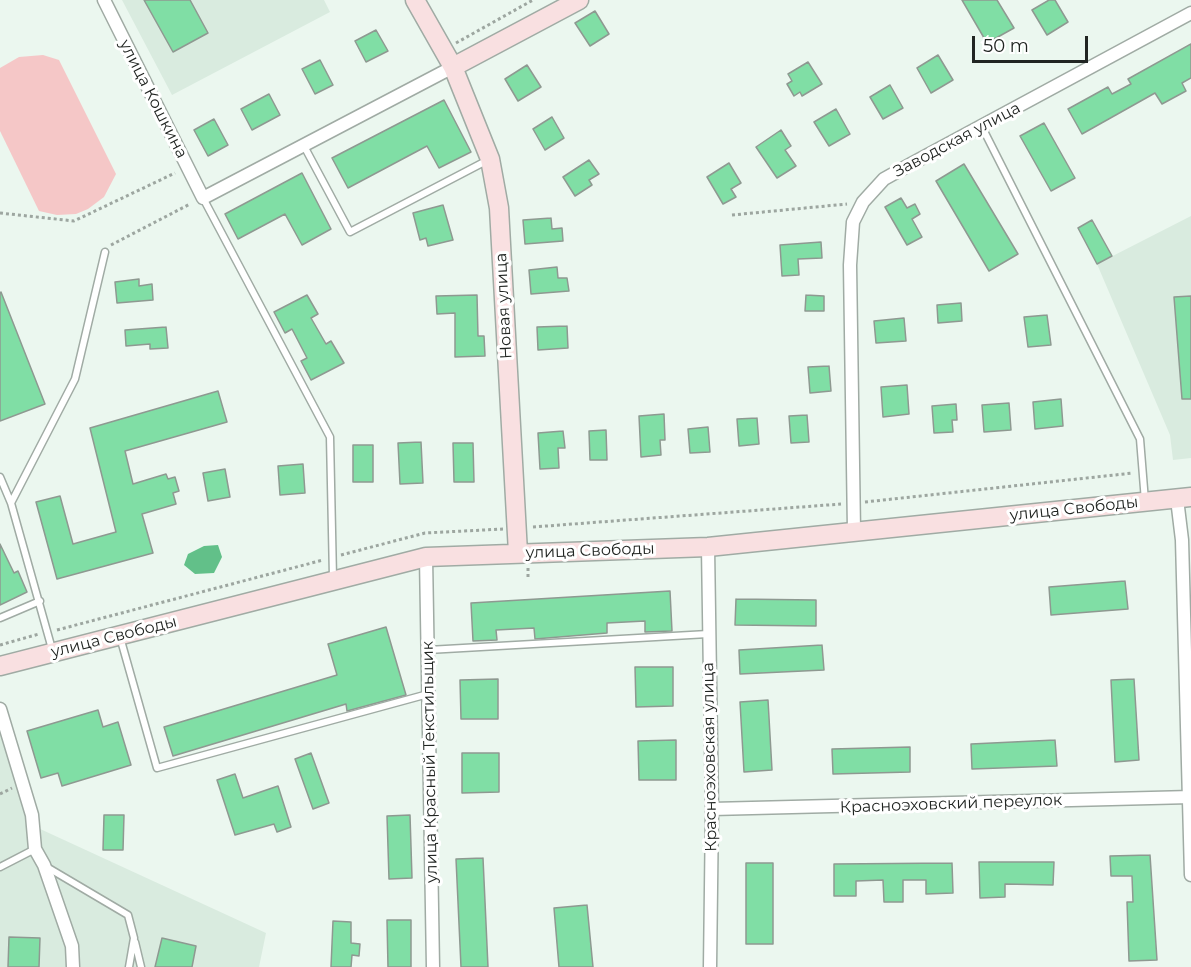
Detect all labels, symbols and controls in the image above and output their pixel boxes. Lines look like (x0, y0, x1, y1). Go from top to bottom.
scale bar (975, 24, 1090, 62)
text: 50 m (983, 35, 1029, 57)
street label: улица Кошкина (115, 37, 191, 161)
street label: Заводская улица (890, 98, 1024, 182)
street label: Новая улица (492, 252, 516, 360)
street label: улица Свободы (1009, 493, 1139, 525)
street label: улица Свободы (525, 539, 655, 563)
street label: улица Свободы (49, 612, 179, 662)
street label: улица Красный Текстильщик (418, 641, 442, 883)
street label: Красноэховская улица (699, 662, 721, 852)
street label: Красноэховский переулок (840, 791, 1062, 817)

